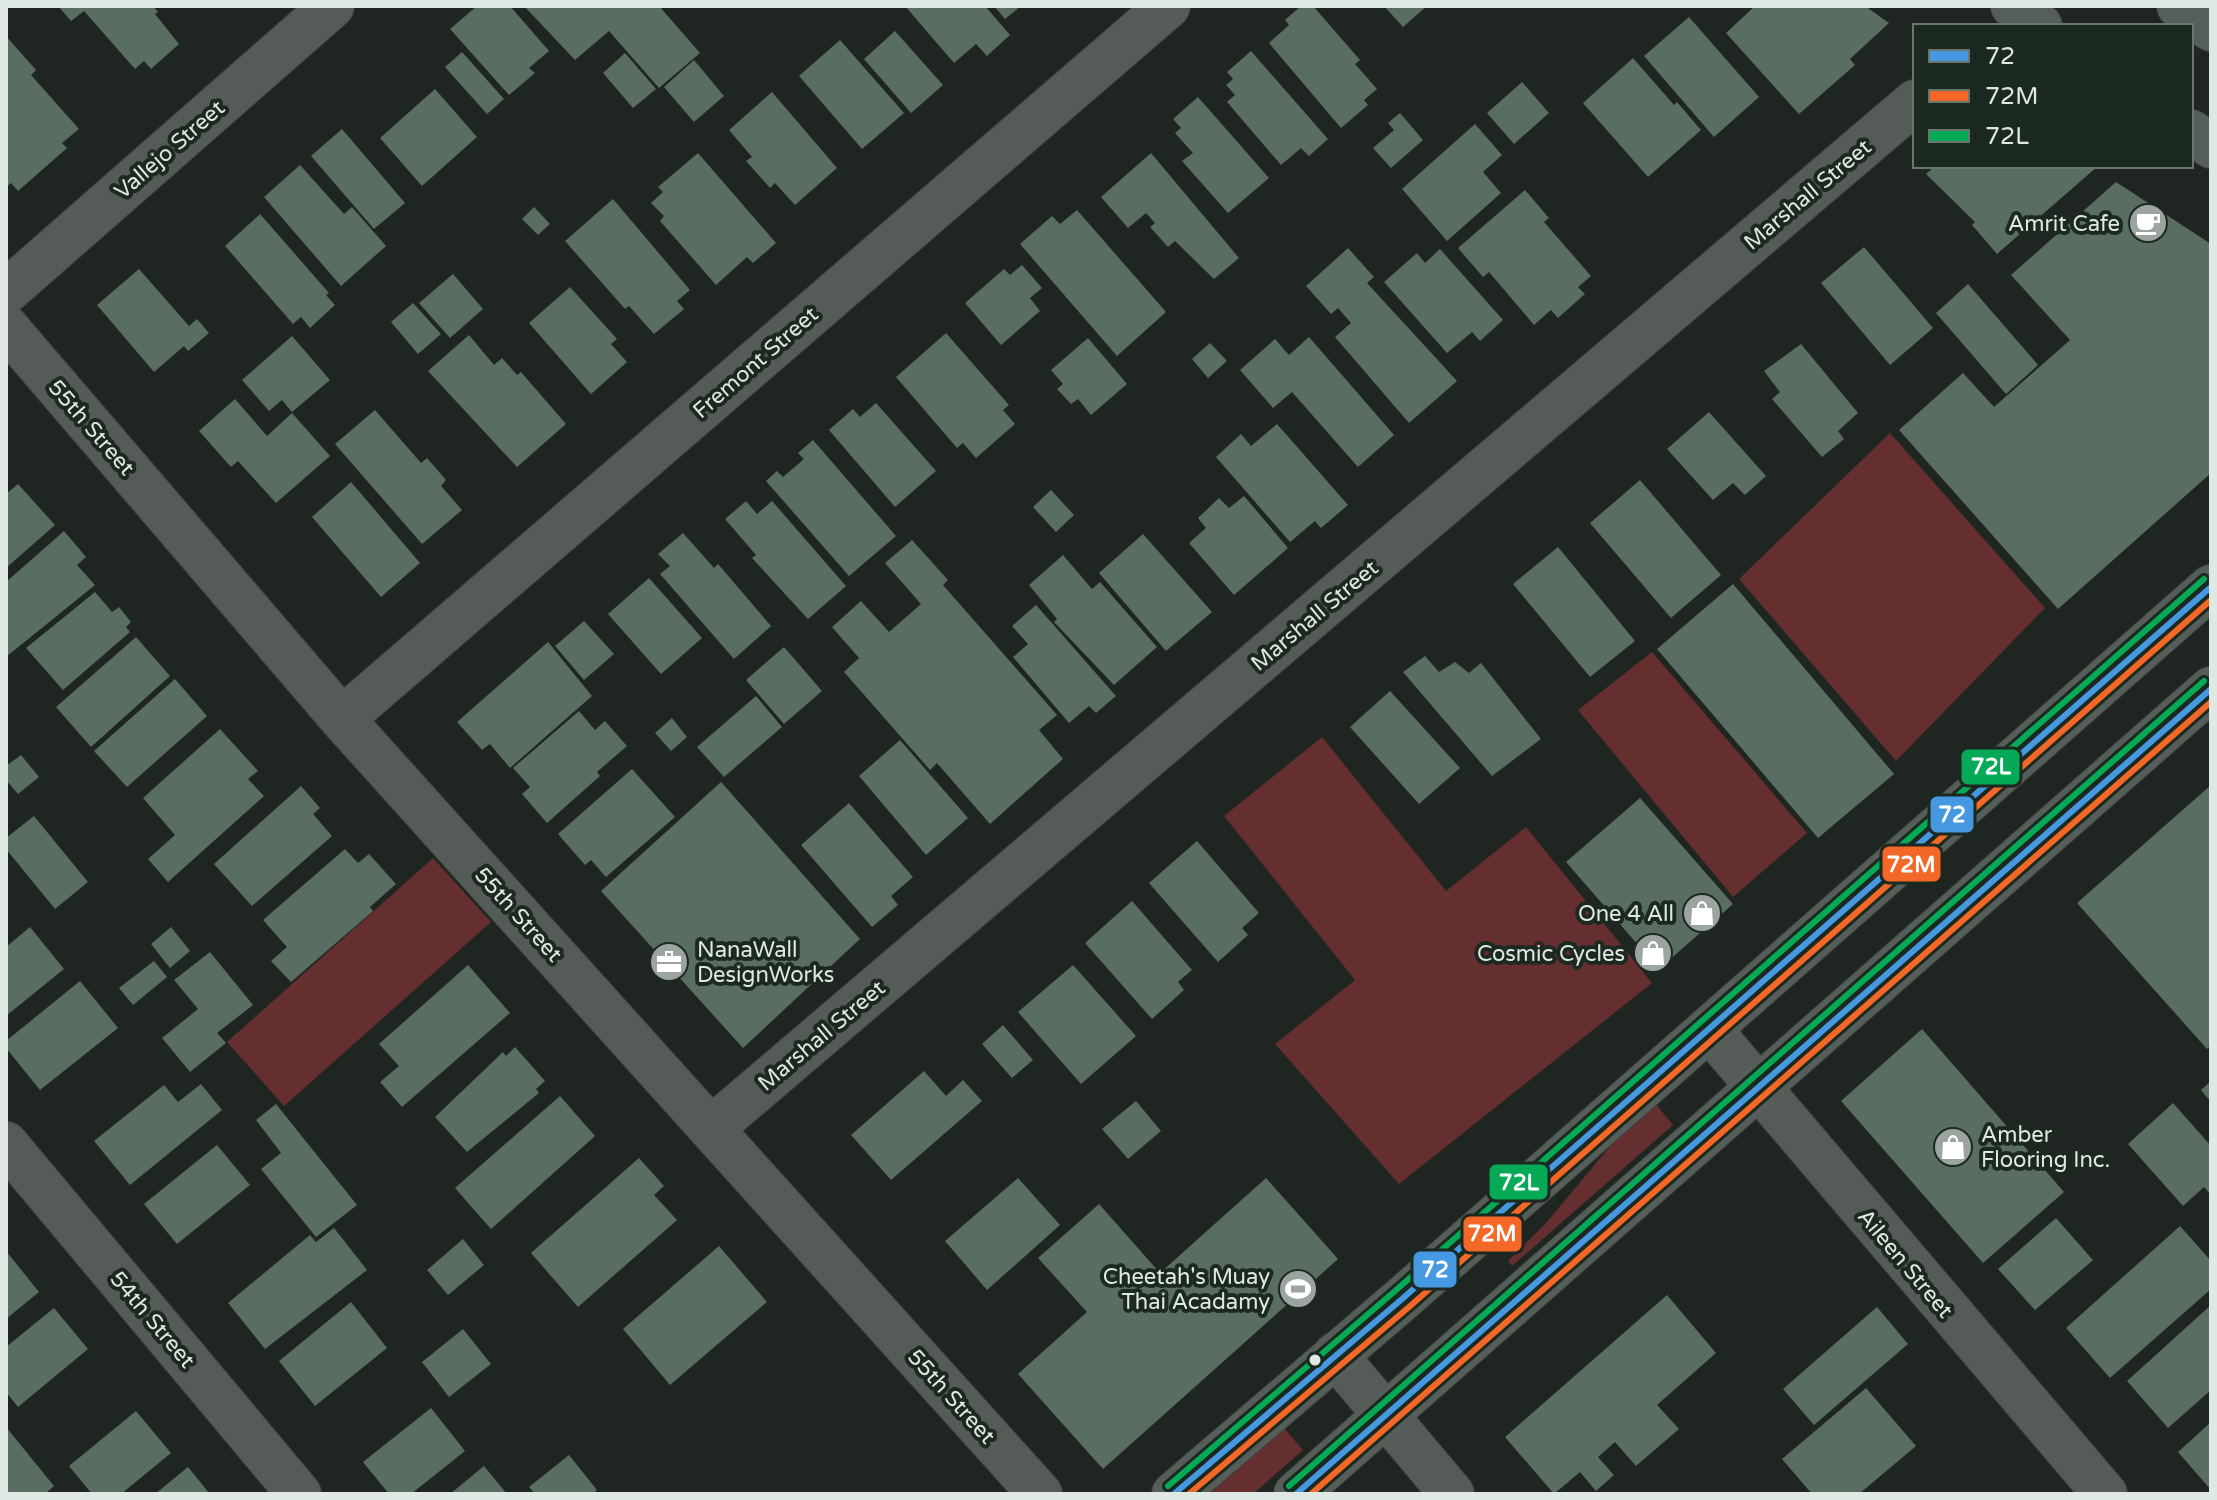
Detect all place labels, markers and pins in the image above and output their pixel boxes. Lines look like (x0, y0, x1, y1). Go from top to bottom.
cafe icon: Amrit Cafe (2127, 202, 2169, 244)
place label: Amrit Cafe (2008, 211, 2120, 237)
shop icon: One 4 All (1681, 892, 1723, 934)
place label: One 4 All (1578, 901, 1674, 927)
shop icon: Cosmic Cycles (1632, 932, 1674, 974)
place label: NanaWall DesignWorks (697, 937, 834, 988)
office icon: NanaWall DesignWorks (648, 941, 690, 983)
place label: Cosmic Cycles (1477, 941, 1625, 967)
place label: Amber Flooring Inc. (1981, 1122, 2110, 1173)
shop icon: Amber Flooring Inc. (1932, 1126, 1974, 1168)
place label: Cheetah's Muay Thai Acadamy (1103, 1264, 1270, 1315)
sports icon: Cheetah's Muay Thai Acadamy (1277, 1268, 1319, 1310)
unlabelled marker (1307, 1352, 1323, 1368)

